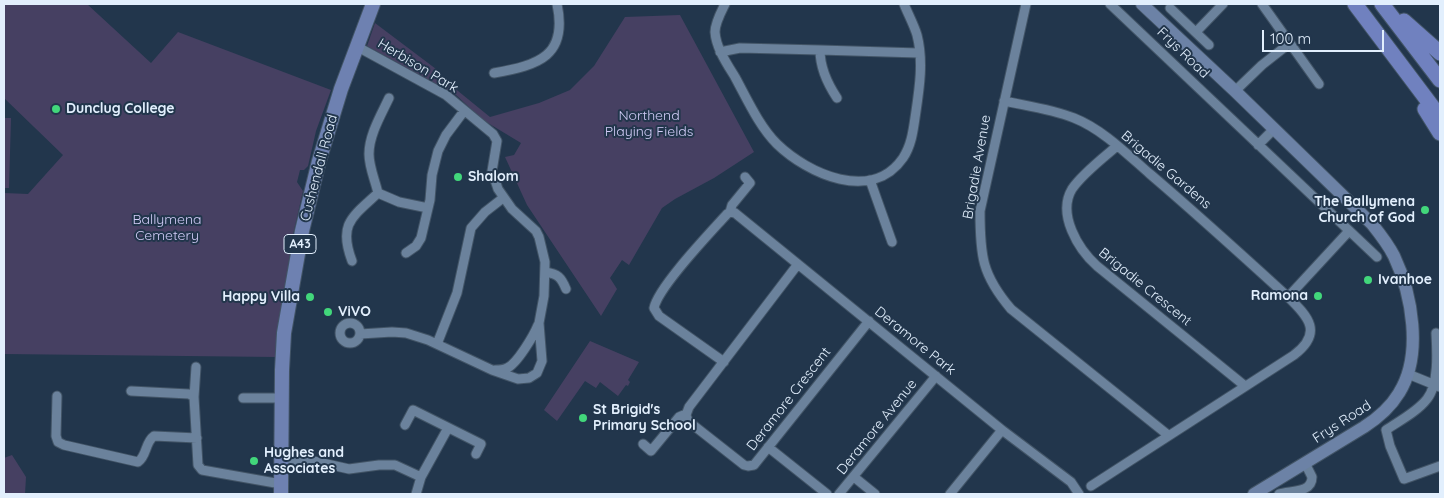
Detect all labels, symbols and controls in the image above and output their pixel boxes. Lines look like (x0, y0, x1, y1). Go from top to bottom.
scale bar (1264, 20, 1386, 52)
street label: Frys Road (1153, 24, 1213, 82)
text: 100 m (1270, 29, 1311, 48)
street label: Herbison Park (374, 35, 462, 97)
place label: Dunclug College (66, 101, 175, 117)
marker: Dunclug College (50, 103, 62, 115)
park label: Northend Playing Fields (605, 108, 693, 140)
street label: Cushendall Road (297, 113, 341, 223)
street label: Brigadie Avenue (960, 113, 994, 221)
street label: Brigadie Gardens (1118, 127, 1214, 213)
place label: Shalom (468, 169, 519, 185)
marker: Shalom (452, 171, 464, 183)
place label: The Ballymena Church of God (1314, 194, 1415, 226)
marker: The Ballymena Church of God (1419, 204, 1431, 216)
park label: Ballymena Cemetery (132, 212, 202, 244)
road number: A43 (284, 234, 316, 253)
street label: Brigadie Crescent (1095, 244, 1195, 330)
place label: Ivanhoe (1378, 272, 1432, 288)
marker: Ivanhoe (1362, 274, 1374, 286)
place label: Ramona (1251, 288, 1308, 304)
place label: Happy Villa (222, 289, 300, 305)
marker: Ramona (1312, 290, 1324, 302)
marker: Happy Villa (304, 291, 316, 303)
street label: Deramore Park (871, 303, 959, 379)
place label: ViVO (338, 304, 371, 320)
marker: ViVO (322, 306, 334, 318)
street label: Deramore Crescent (743, 344, 835, 454)
street label: Deramore Avenue (833, 376, 921, 478)
street label: Frys Road (1310, 397, 1374, 447)
place label: St Brigid's Primary School (593, 402, 696, 434)
marker: St Brigid's Primary School (577, 412, 589, 424)
place label: Hughes and Associates (264, 445, 344, 478)
marker: Hughes and Associates (248, 455, 260, 467)

